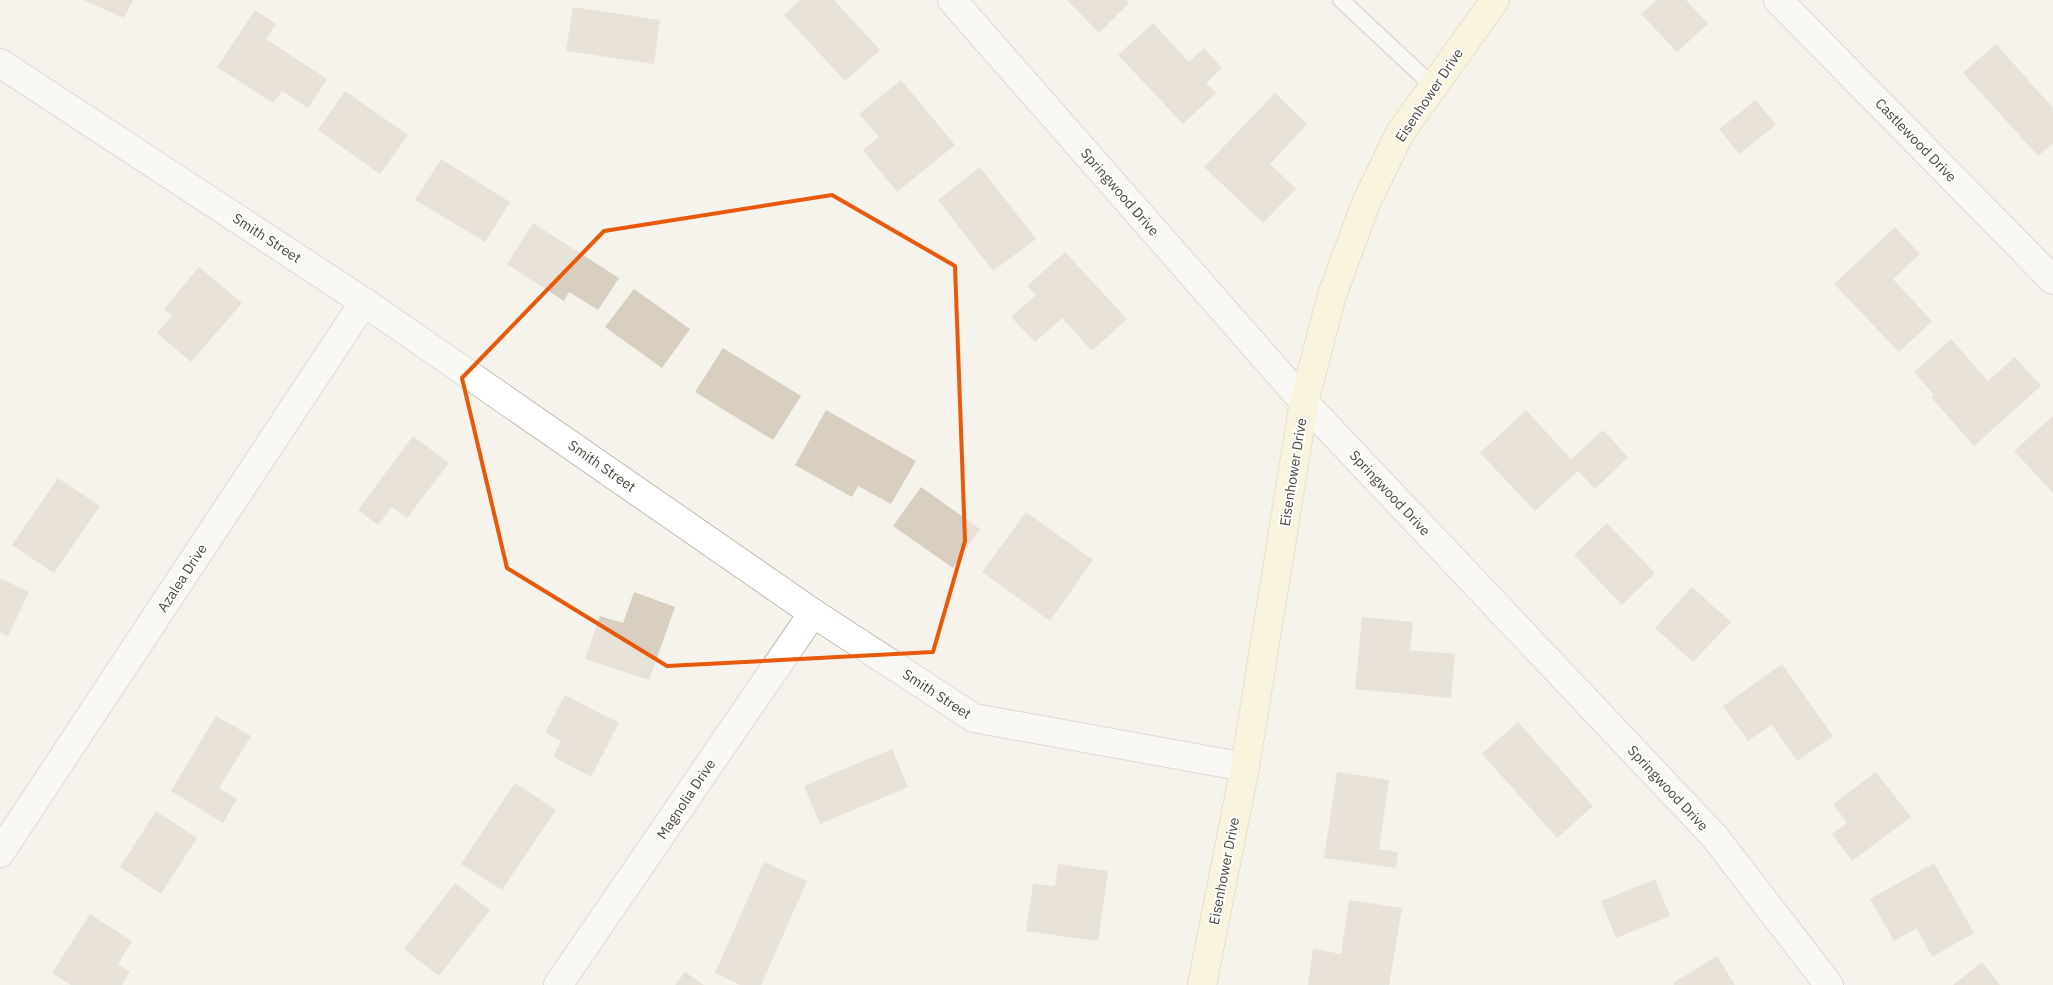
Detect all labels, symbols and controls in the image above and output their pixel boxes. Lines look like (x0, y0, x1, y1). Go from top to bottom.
street label: Eisenhower Drive (1391, 44, 1467, 145)
street label: Castlewood Drive (1871, 94, 1961, 186)
street label: Springwood Drive (1077, 144, 1163, 240)
street label: Smith Street (229, 209, 305, 267)
street label: Eisenhower Drive (1276, 416, 1310, 527)
street label: Smith Street (565, 436, 639, 496)
street label: Springwood Drive (1346, 446, 1434, 540)
street label: Azalea Drive (153, 540, 211, 616)
street label: Smith Street (899, 665, 975, 723)
street label: Springwood Drive (1624, 741, 1712, 835)
street label: Magnolia Drive (653, 755, 720, 842)
street label: Eisenhower Drive (1205, 815, 1243, 926)

